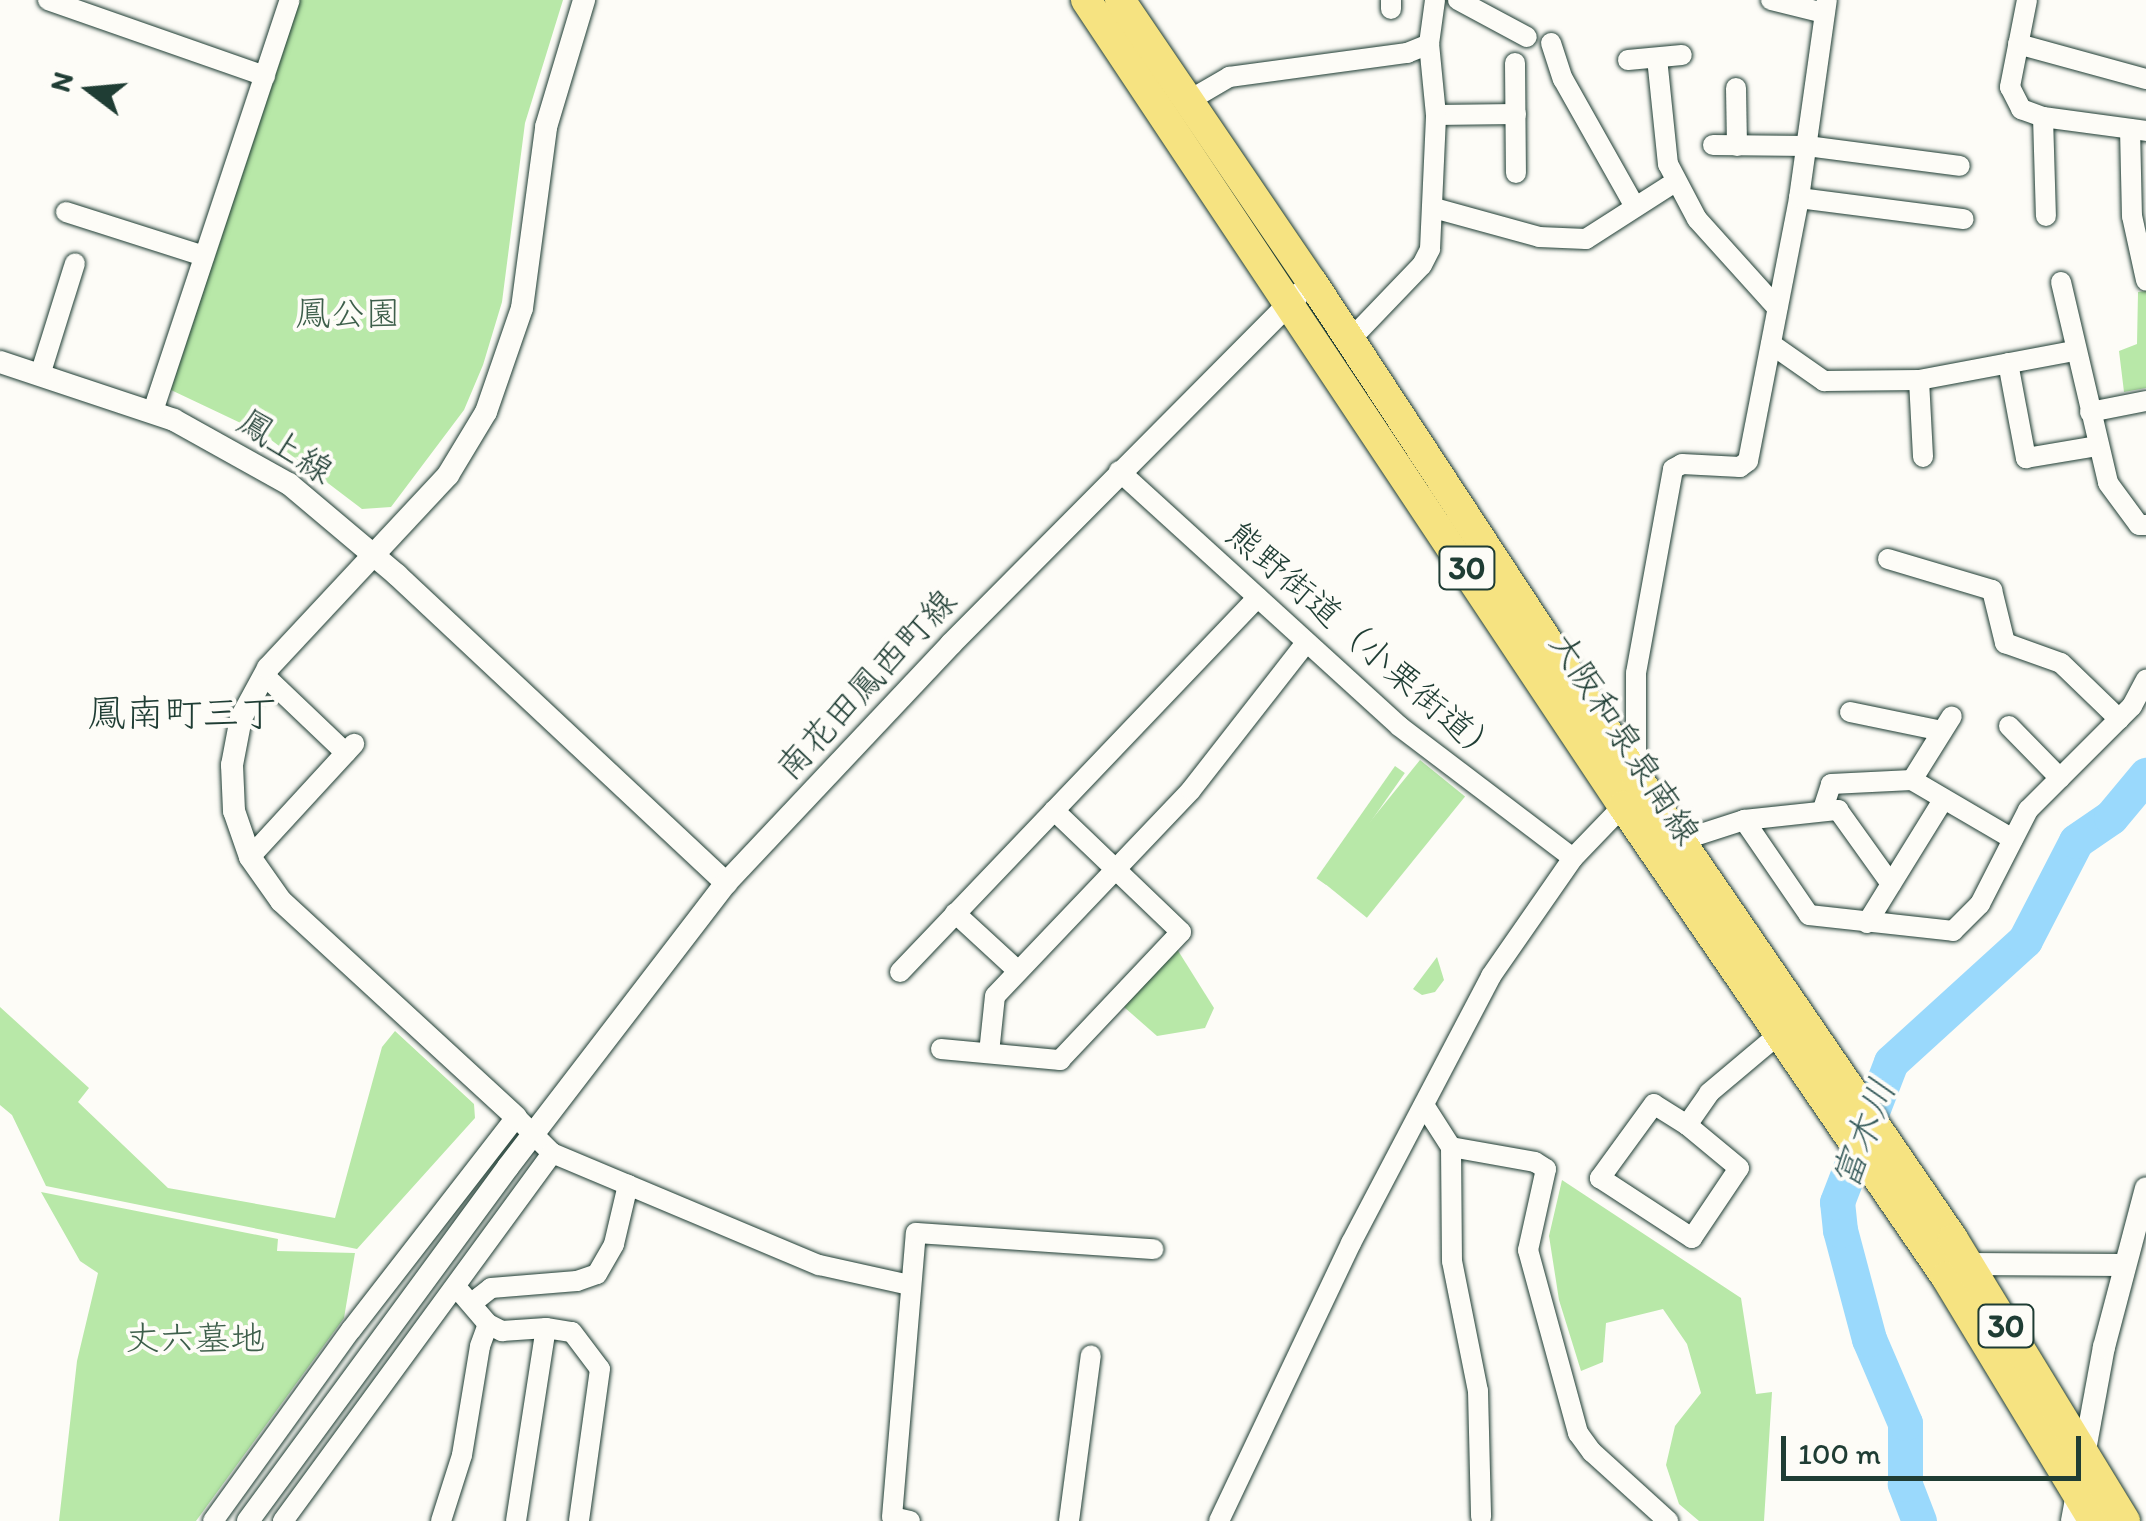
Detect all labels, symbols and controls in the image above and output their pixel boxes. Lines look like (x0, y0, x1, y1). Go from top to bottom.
north arrow (40, 40, 140, 140)
text: N (42, 68, 80, 96)
park label: 鳳公園 (296, 292, 400, 334)
street label: 鳳上線 (231, 400, 341, 492)
street label: 熊野街道（小栗街道） (1218, 512, 1510, 774)
road number: 30 (1437, 541, 1497, 595)
street label: 南花田鳳西町線 (767, 580, 965, 788)
street label: 大阪和泉泉南線 (1541, 624, 1709, 852)
district label: 鳳南町三丁 (88, 691, 278, 737)
water label: 富木川 (1822, 1073, 1906, 1195)
road number: 30 (1976, 1299, 2036, 1353)
park label: 丈六墓地 (125, 1317, 265, 1359)
scale bar (1786, 1416, 2086, 1478)
text: 100 m (1798, 1435, 1881, 1472)

